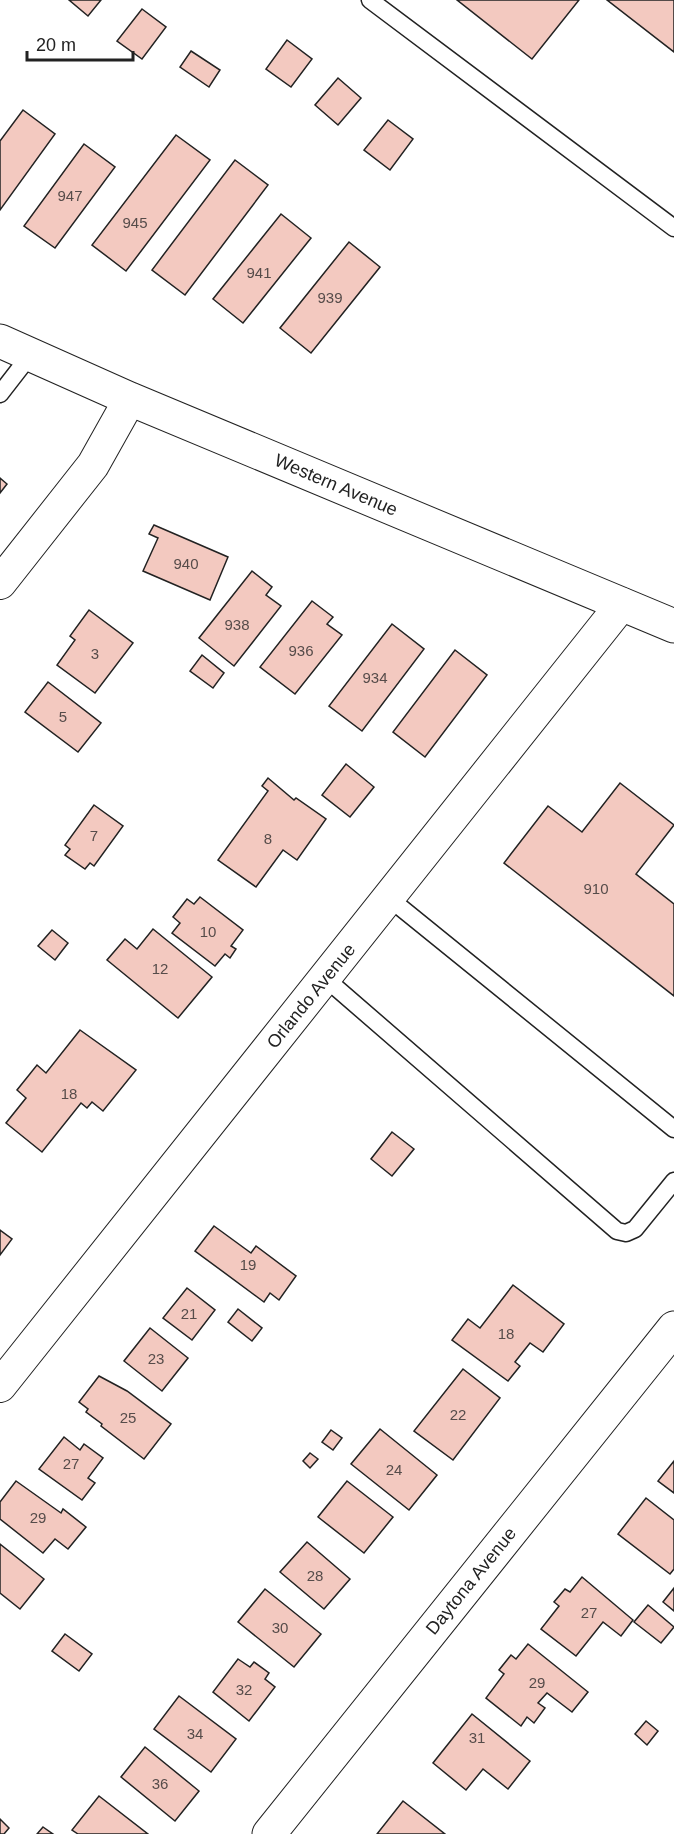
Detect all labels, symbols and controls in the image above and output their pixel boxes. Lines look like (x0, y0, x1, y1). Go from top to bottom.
scale bar (27, 24, 134, 62)
text: 20 m (36, 35, 76, 55)
house number: 947 (57, 187, 83, 204)
house number: 945 (122, 214, 148, 231)
house number: 941 (246, 264, 272, 281)
house number: 939 (317, 289, 343, 306)
street label: Western Avenue (272, 450, 400, 520)
house number: 940 (173, 555, 199, 572)
house number: 938 (224, 616, 250, 633)
house number: 936 (288, 642, 314, 659)
house number: 3 (91, 645, 99, 662)
house number: 934 (362, 669, 388, 686)
house number: 5 (59, 708, 67, 725)
house number: 7 (90, 827, 98, 844)
house number: 8 (264, 830, 272, 847)
house number: 910 (583, 880, 609, 897)
house number: 10 (200, 923, 216, 940)
street label: Orlando Avenue (263, 940, 359, 1052)
house number: 12 (152, 960, 168, 977)
house number: 18 (61, 1085, 77, 1102)
house number: 19 (240, 1256, 256, 1273)
house number: 21 (181, 1305, 197, 1322)
house number: 18 (498, 1325, 514, 1342)
house number: 23 (148, 1350, 164, 1367)
house number: 22 (450, 1406, 466, 1423)
house number: 25 (120, 1409, 136, 1426)
house number: 27 (63, 1455, 79, 1472)
house number: 24 (386, 1461, 402, 1478)
house number: 29 (30, 1509, 46, 1526)
street label: Daytona Avenue (422, 1524, 520, 1638)
house number: 28 (307, 1567, 323, 1584)
house number: 27 (581, 1604, 597, 1621)
house number: 30 (272, 1619, 288, 1636)
house number: 29 (529, 1674, 545, 1691)
house number: 32 (236, 1681, 252, 1698)
house number: 34 (187, 1725, 203, 1742)
house number: 31 (469, 1729, 485, 1746)
house number: 36 (152, 1775, 168, 1792)

